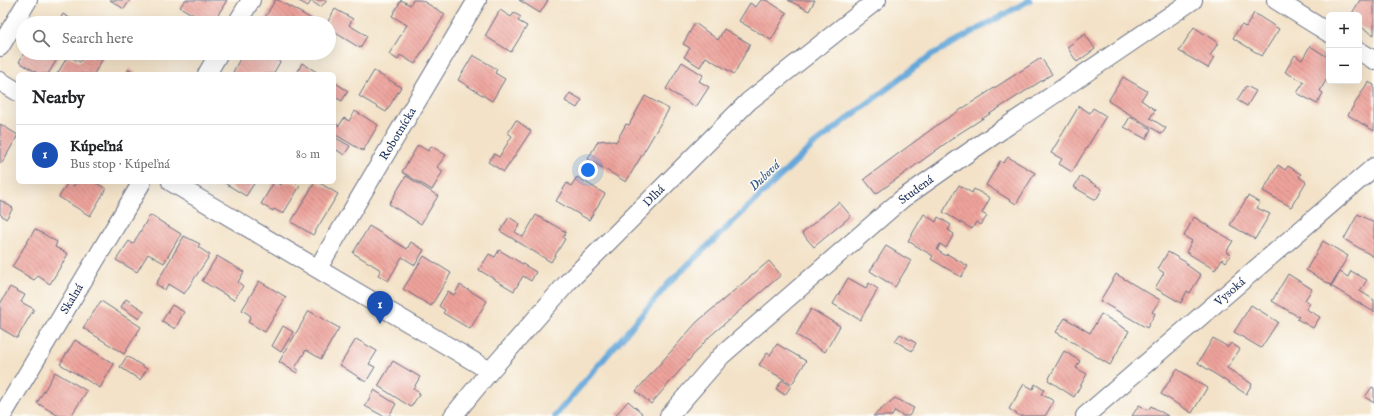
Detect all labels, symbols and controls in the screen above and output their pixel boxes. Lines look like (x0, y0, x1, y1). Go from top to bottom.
map controls (1326, 12, 1362, 84)
button: + (1326, 12, 1362, 48)
search box (16, 16, 336, 60)
icon: search (30, 27, 52, 49)
text: Search here (62, 29, 133, 48)
button: − (1326, 48, 1362, 84)
text: Nearby (32, 88, 85, 109)
street label: Robotnícka (376, 104, 420, 163)
text: Kúpeľná (70, 137, 123, 156)
text: 1 (43, 146, 47, 163)
text: 80 m (296, 146, 320, 163)
text: Bus stop · Kúpeľná (70, 156, 170, 173)
water label: Dubová (746, 156, 785, 195)
your location (578, 160, 598, 180)
street label: Studená (895, 172, 937, 208)
street label: Dlhá (640, 181, 669, 210)
street label: Vysoká (1211, 274, 1249, 310)
street label: Skalná (57, 280, 87, 317)
pin: 1 (367, 291, 393, 324)

